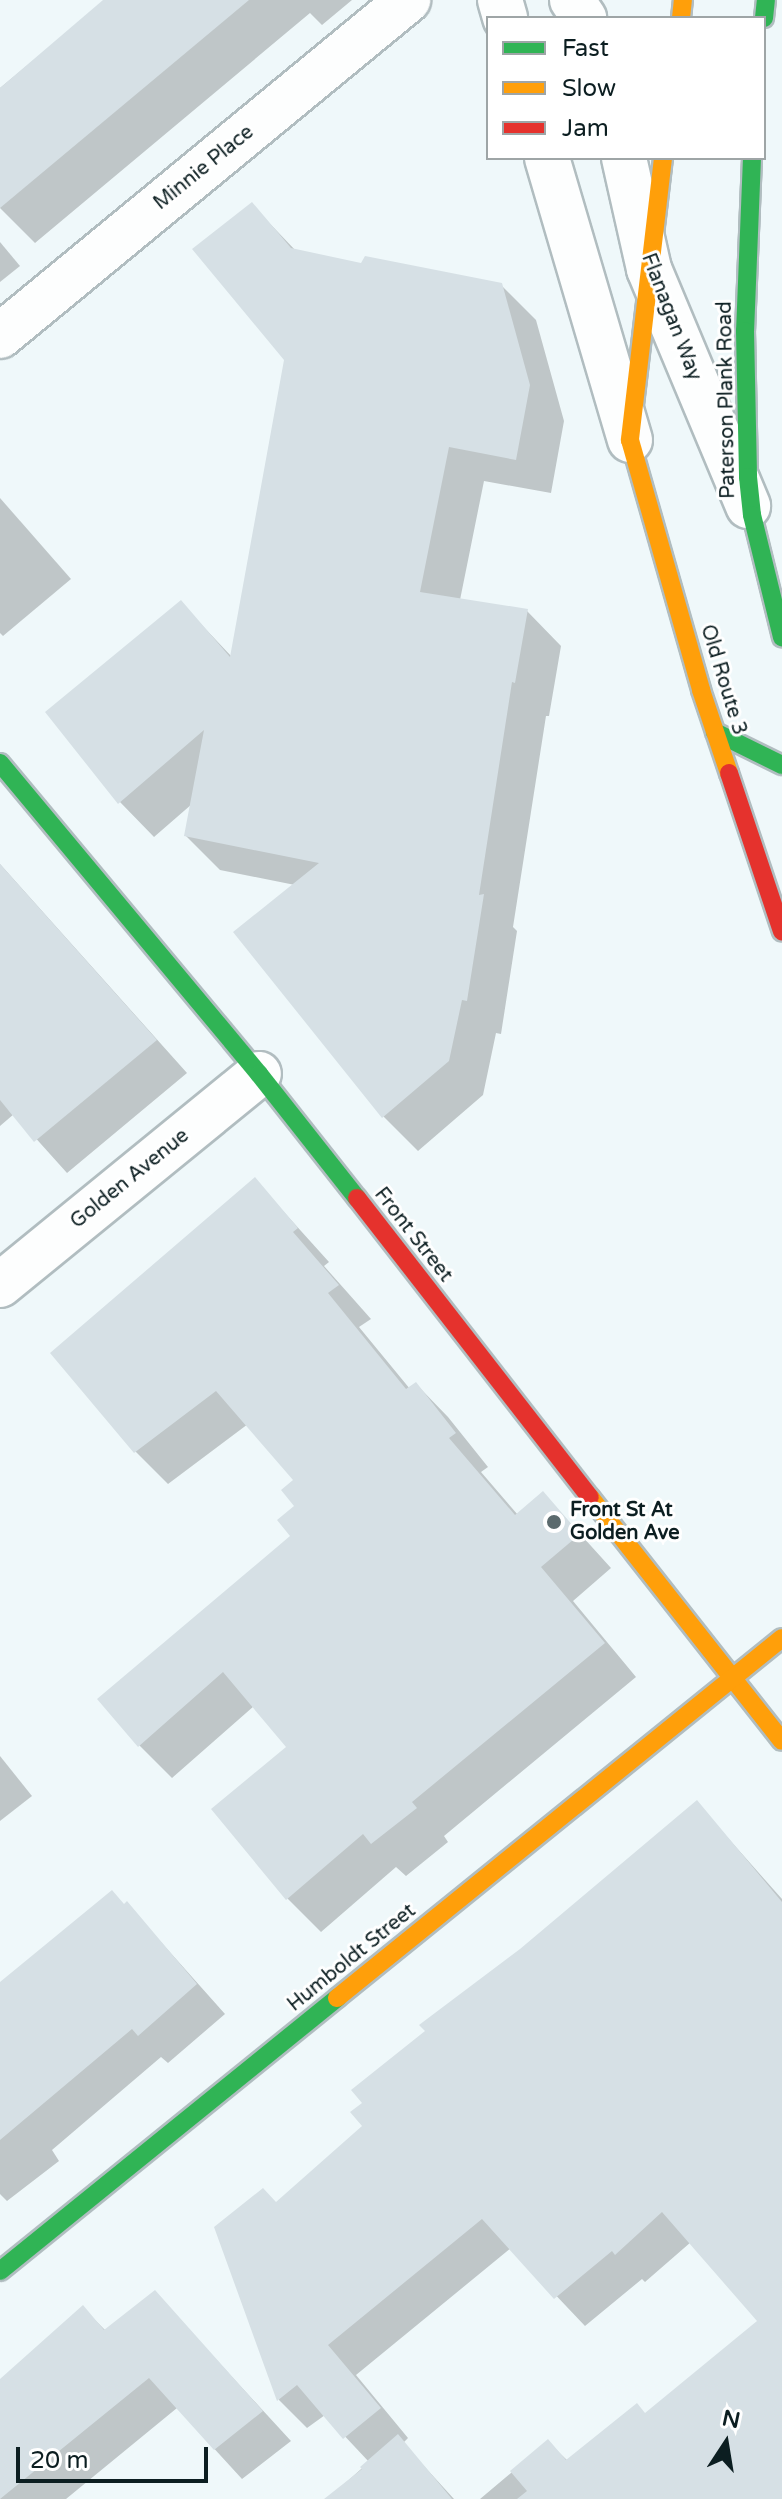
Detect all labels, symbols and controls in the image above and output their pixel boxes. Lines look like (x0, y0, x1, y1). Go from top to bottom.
legend (486, 16, 766, 160)
text: Fast (562, 34, 609, 63)
text: Slow (562, 74, 616, 103)
text: Jam (562, 114, 609, 143)
street label: Minnie Place (149, 120, 259, 216)
street label: Flanagan Way (636, 250, 706, 384)
street label: Paterson Plank Road (713, 301, 741, 499)
street label: Old Route 3 (695, 622, 751, 738)
street label: Golden Avenue (66, 1124, 194, 1234)
street label: Front Street (369, 1183, 457, 1287)
place label: Front St At Golden Ave (570, 1498, 680, 1545)
marker: Front St At Golden Ave (545, 1513, 563, 1531)
street label: Humboldt Street (283, 1899, 421, 2017)
north arrow (686, 2403, 766, 2483)
text: N (720, 2405, 742, 2434)
scale bar (20, 2431, 212, 2481)
text: 20 m (30, 2446, 88, 2475)

